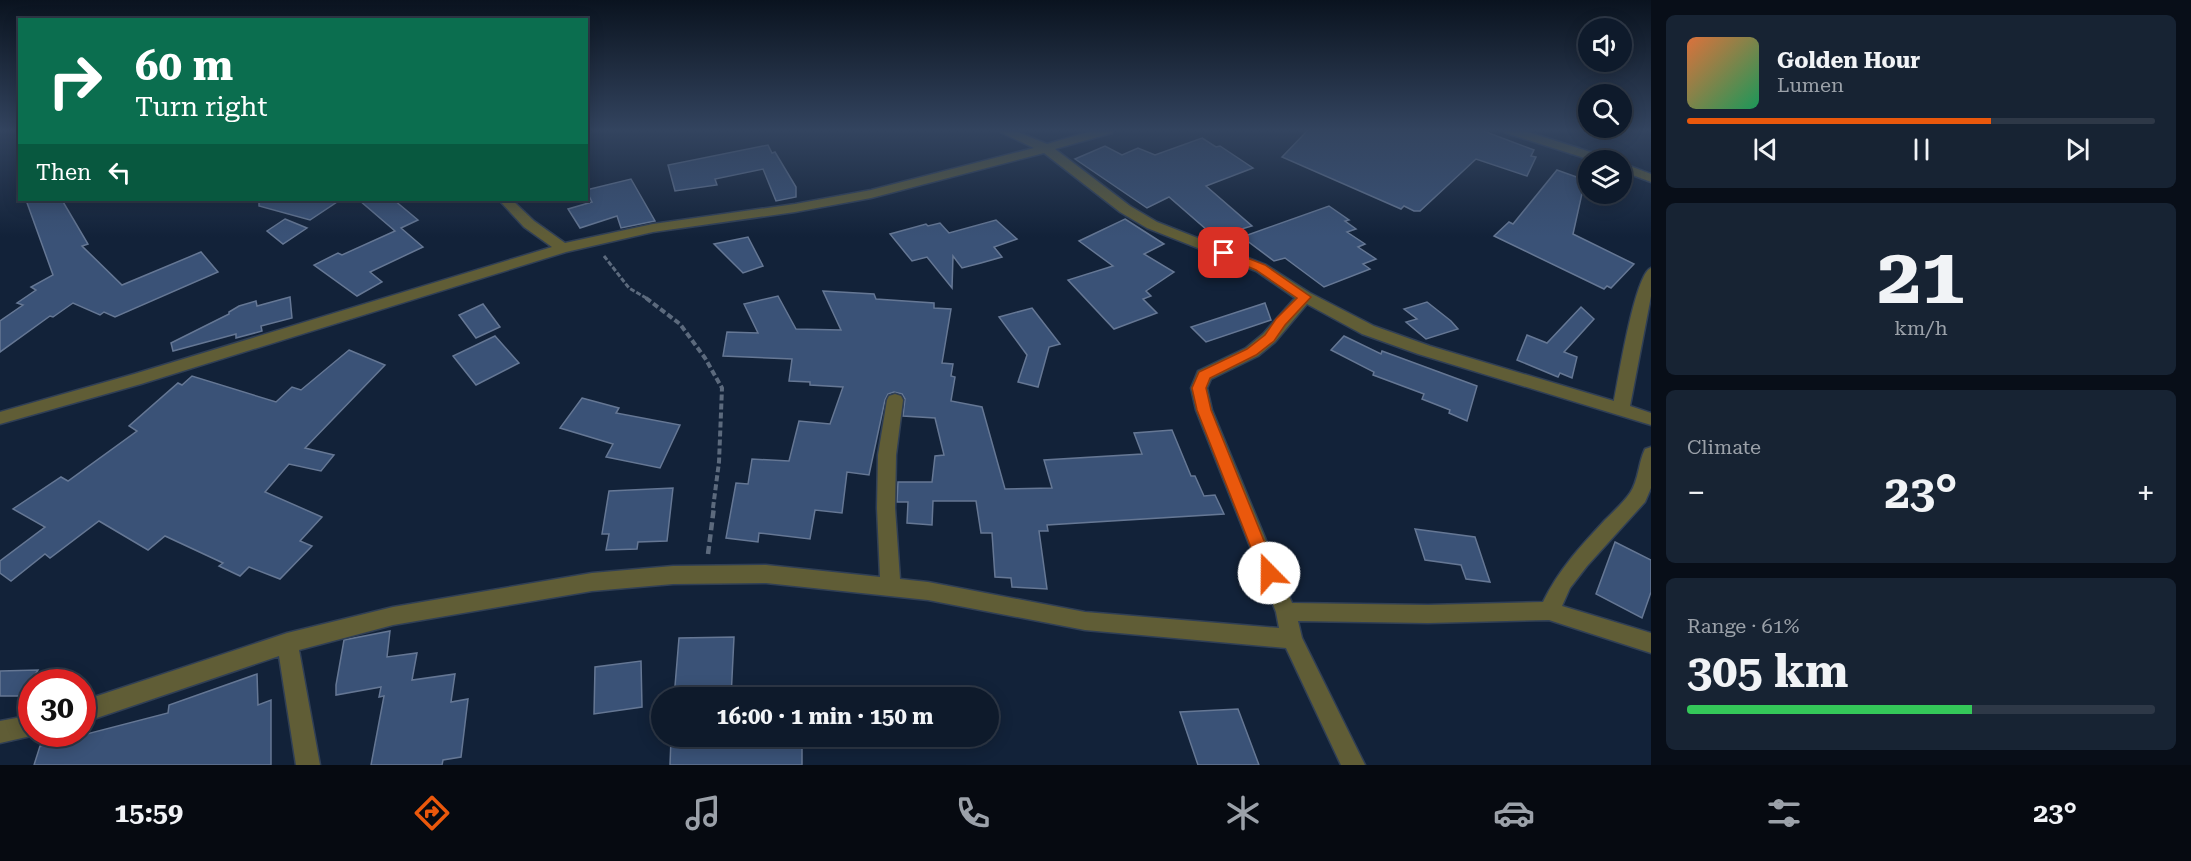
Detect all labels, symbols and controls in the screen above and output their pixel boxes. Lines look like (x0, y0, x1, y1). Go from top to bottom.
map controls (1578, 18, 1632, 204)
button: sound (1578, 18, 1632, 72)
text: 60 m (135, 41, 233, 90)
icon: right (36, 42, 114, 120)
text: Golden Hour (1777, 48, 1920, 73)
text: Lumen (1777, 73, 1844, 97)
button: search (1578, 84, 1632, 138)
text: Turn right (135, 91, 268, 123)
icon: previous (1749, 133, 1782, 166)
icon: pause (1905, 133, 1938, 166)
icon: next (2061, 133, 2094, 166)
button: layers (1578, 150, 1632, 204)
icon: left (103, 156, 136, 189)
text: Then (36, 160, 91, 185)
pin (1198, 227, 1249, 278)
text: 21 (1877, 231, 1965, 322)
icon: arrive (1207, 236, 1240, 269)
text: km/h (1894, 316, 1948, 340)
text: Climate (1687, 435, 1761, 459)
text: 23° (1885, 466, 1957, 519)
text: − (1687, 473, 1705, 512)
text: + (2137, 473, 2155, 512)
position arrow (1237, 541, 1301, 605)
text: Range · 61% (1687, 614, 1799, 638)
text: 305 km (1687, 645, 1848, 698)
speed limit sign: 30 (18, 669, 96, 747)
text: 16:00 · 1 min · 150 m (716, 704, 934, 729)
icon: directions (411, 792, 453, 834)
icon: music (682, 792, 724, 834)
icon: phone (952, 792, 994, 834)
icon: climate (1222, 792, 1264, 834)
icon: car (1493, 792, 1535, 834)
icon: filters (1763, 792, 1805, 834)
text: 15:59 (114, 797, 183, 829)
text: 23° (2033, 797, 2077, 829)

